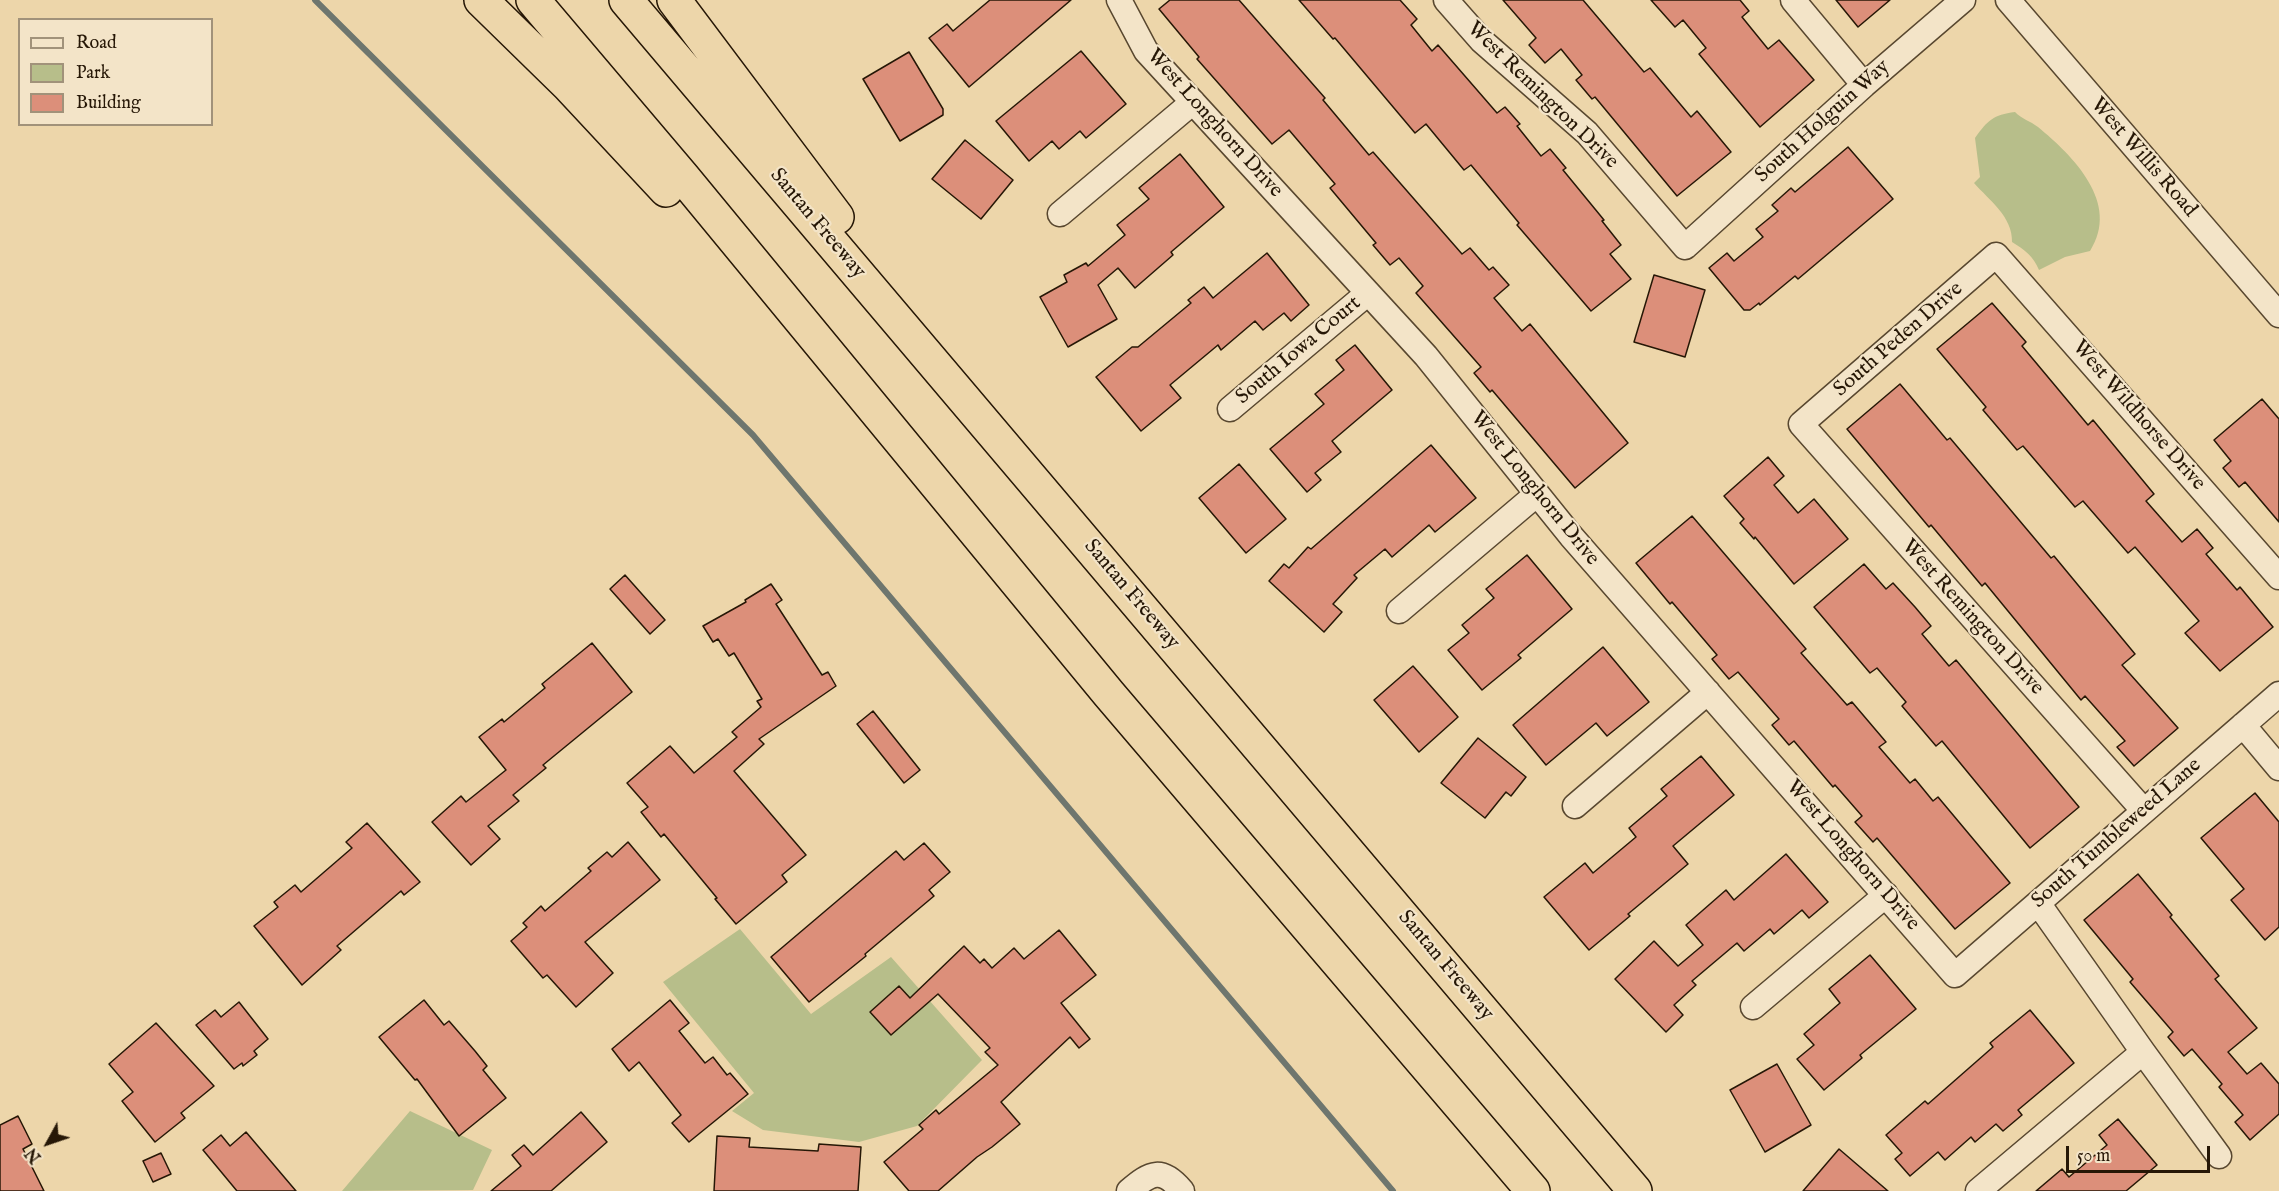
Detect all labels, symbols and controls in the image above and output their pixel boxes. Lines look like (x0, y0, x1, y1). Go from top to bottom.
street label: West Remington Drive (1461, 17, 1623, 175)
legend (18, 18, 213, 126)
text: Road (76, 32, 117, 55)
street label: West Longhorn Drive (1141, 44, 1287, 204)
street label: South Holguin Way (1751, 55, 1895, 189)
text: Park (76, 62, 110, 85)
text: Building (76, 92, 141, 115)
street label: West Willis Road (2084, 93, 2202, 223)
street label: Santan Freeway (764, 164, 870, 284)
street label: South Peden Drive (1829, 277, 1969, 403)
street label: South Iowa Court (1231, 291, 1367, 411)
street label: West Wildhorse Drive (2066, 336, 2210, 496)
street label: West Longhorn Drive (1464, 407, 1604, 571)
street label: Santan Freeway (1078, 535, 1184, 655)
street label: West Remington Drive (1895, 535, 2049, 701)
street label: South Tumbleweed Lane (2027, 754, 2207, 914)
street label: West Longhorn Drive (1780, 775, 1924, 937)
street label: Santan Freeway (1392, 906, 1498, 1026)
north arrow (18, 1113, 78, 1173)
scale bar (2069, 1134, 2213, 1172)
text: N (22, 1143, 46, 1166)
text: 50 m (2077, 1145, 2110, 1168)

